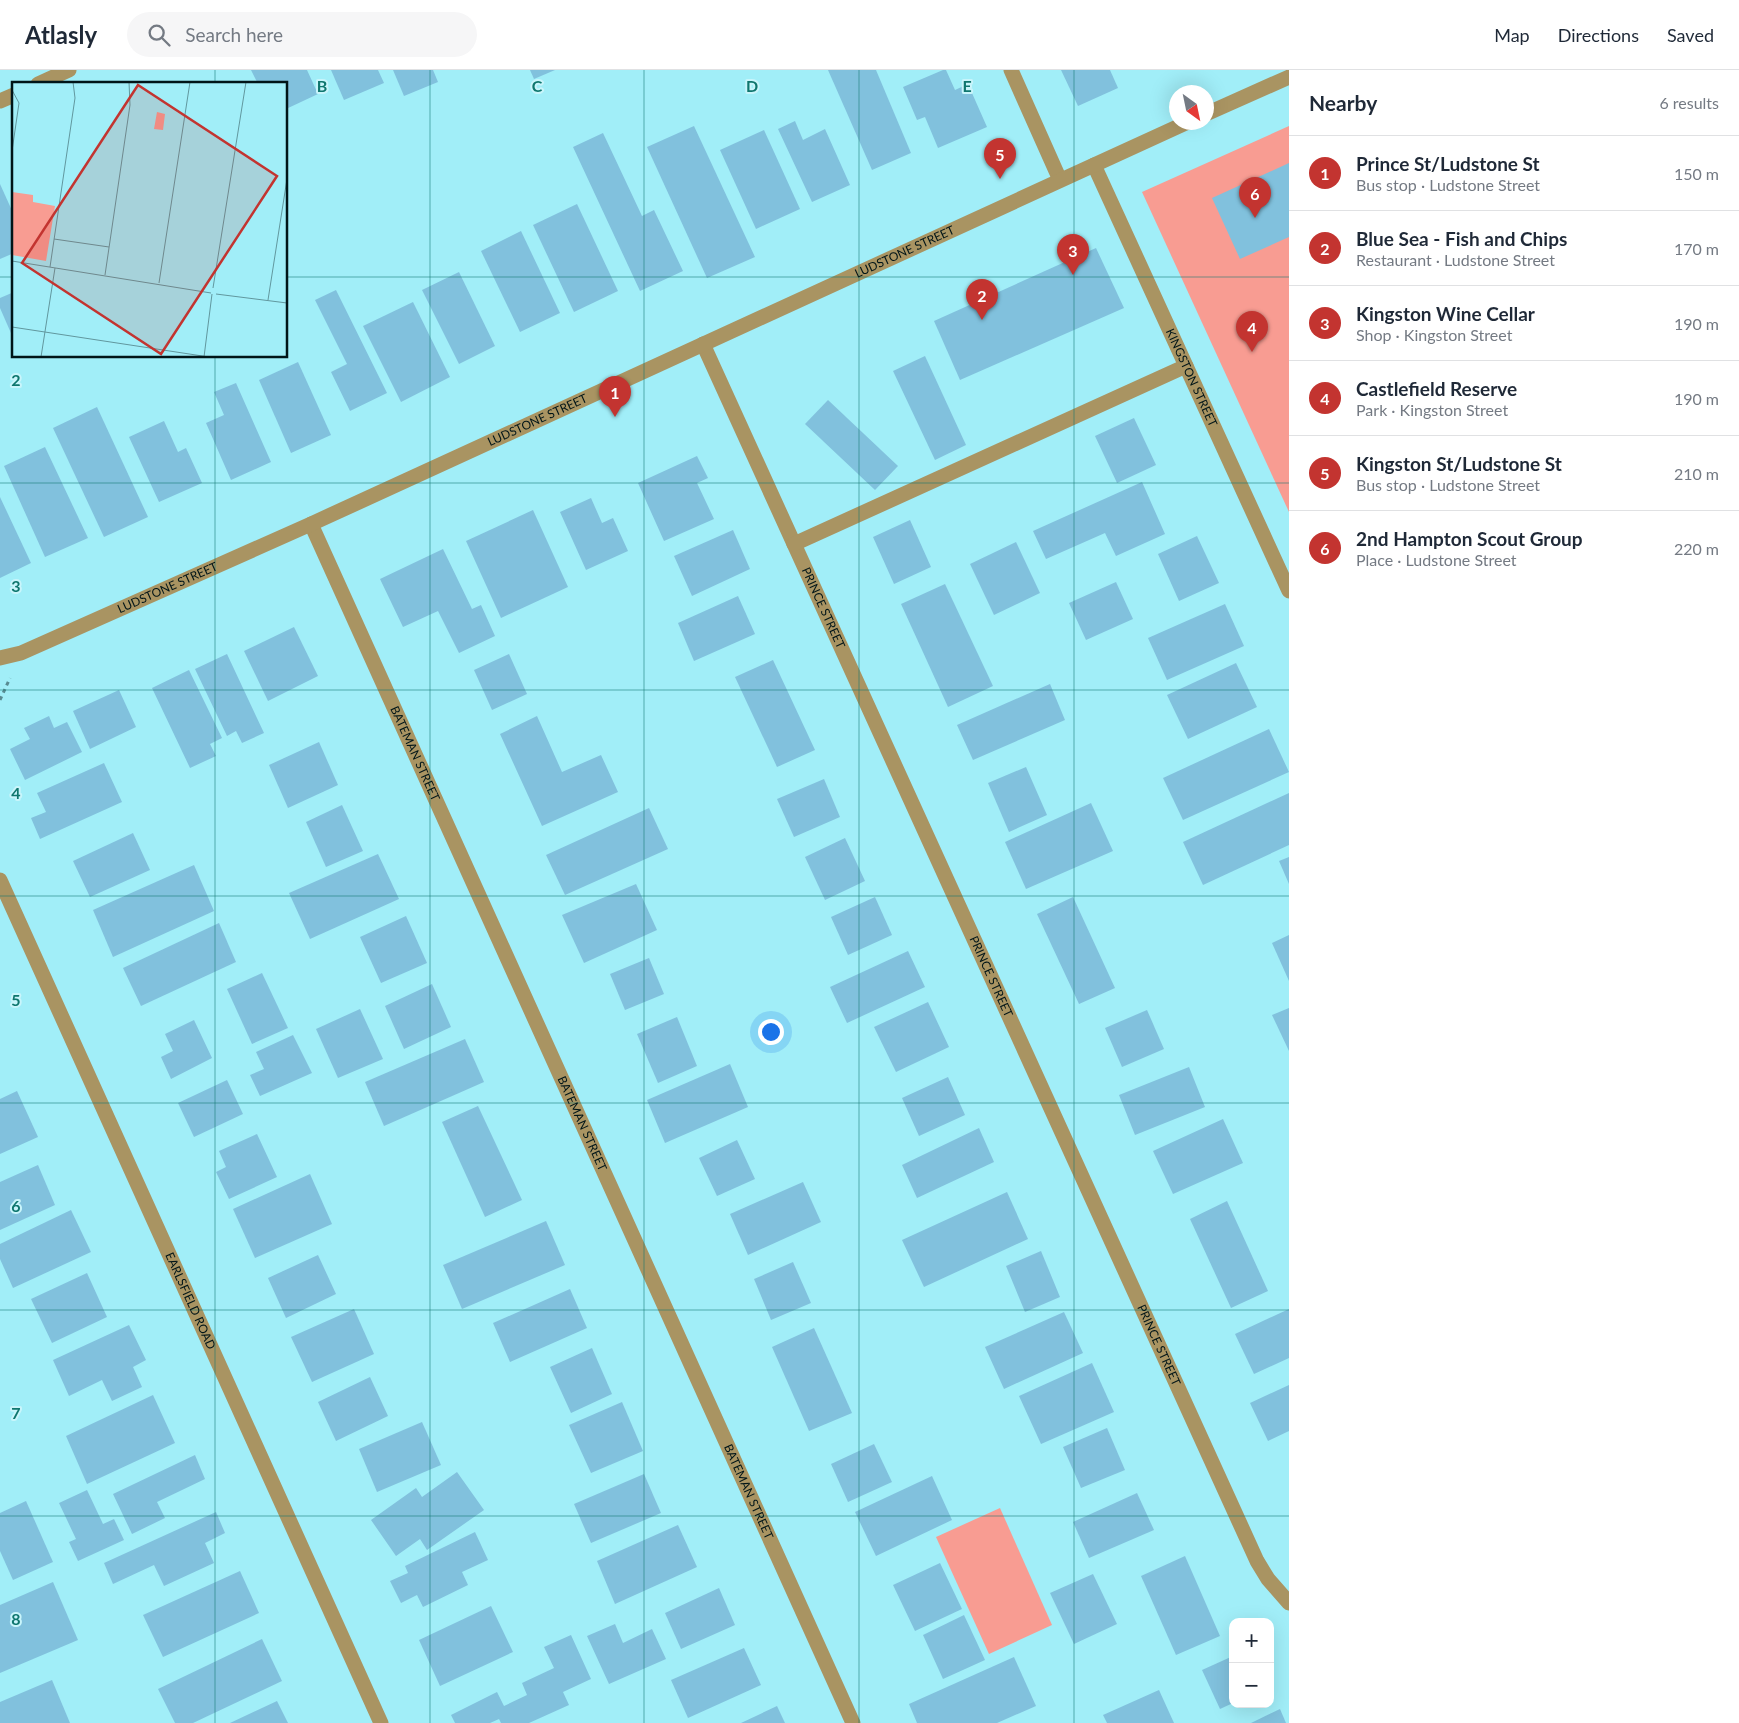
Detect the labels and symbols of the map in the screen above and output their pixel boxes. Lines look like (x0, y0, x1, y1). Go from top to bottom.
text: B (317, 76, 327, 95)
text: C (532, 76, 543, 95)
text: D (746, 76, 758, 95)
text: E (962, 76, 972, 95)
inset map (12, 82, 288, 358)
north arrow (1169, 85, 1214, 130)
pin: 5 (984, 138, 1016, 179)
pin: 6 (1239, 177, 1271, 218)
street label: LUDSTONE STREET (852, 222, 957, 281)
pin: 3 (1057, 234, 1089, 275)
pin: 2 (966, 279, 998, 320)
pin: 4 (1236, 311, 1268, 352)
street label: KINGSTON STREET (1163, 326, 1221, 429)
text: 2 (11, 370, 21, 389)
pin: 1 (599, 376, 631, 417)
street label: LUDSTONE STREET (485, 390, 589, 449)
street label: LUDSTONE STREET (115, 559, 220, 616)
street label: PRINCE STREET (799, 565, 849, 651)
text: 3 (11, 576, 21, 595)
street label: BATEMAN STREET (387, 704, 443, 803)
text: 4 (11, 783, 21, 802)
street label: PRINCE STREET (966, 933, 1016, 1019)
text: 5 (11, 990, 21, 1009)
your location (758, 1019, 784, 1045)
street label: BATEMAN STREET (555, 1074, 610, 1173)
text: 6 (11, 1196, 21, 1215)
street label: EARLSFIELD ROAD (162, 1250, 219, 1352)
street label: PRINCE STREET (1134, 1302, 1184, 1388)
text: 7 (11, 1403, 21, 1422)
street label: BATEMAN STREET (721, 1442, 777, 1541)
text: 8 (11, 1609, 21, 1628)

